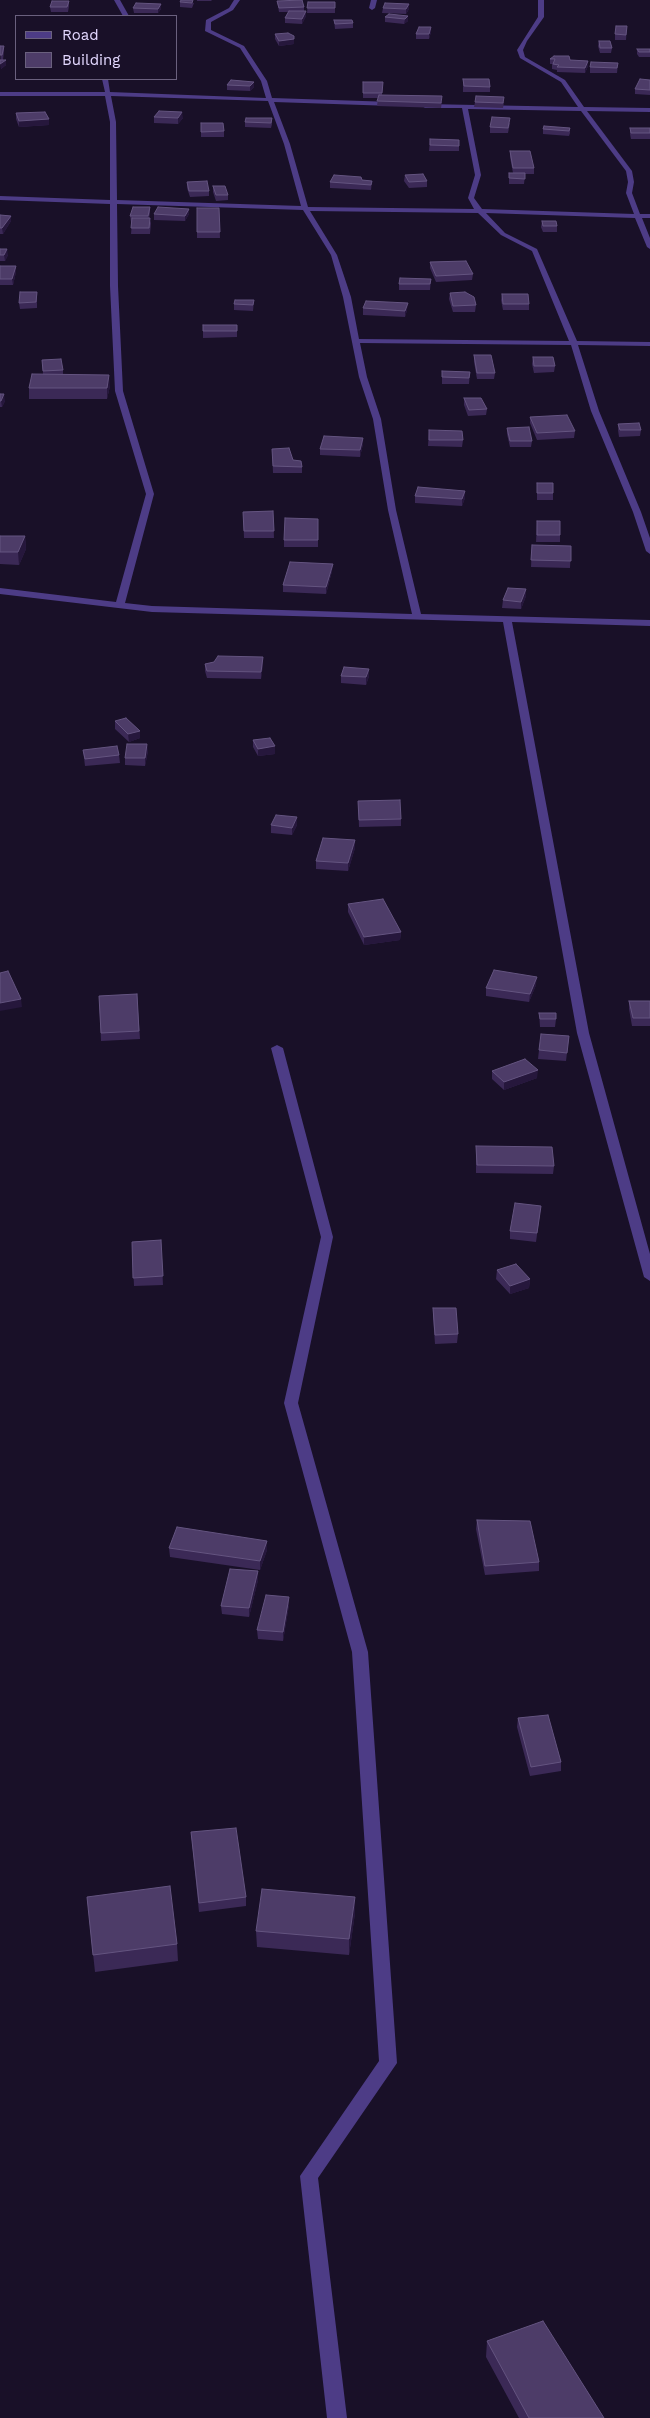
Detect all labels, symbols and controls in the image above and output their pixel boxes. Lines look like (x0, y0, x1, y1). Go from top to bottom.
legend (15, 15, 178, 80)
text: Road (62, 26, 99, 44)
text: Building (62, 51, 120, 69)

